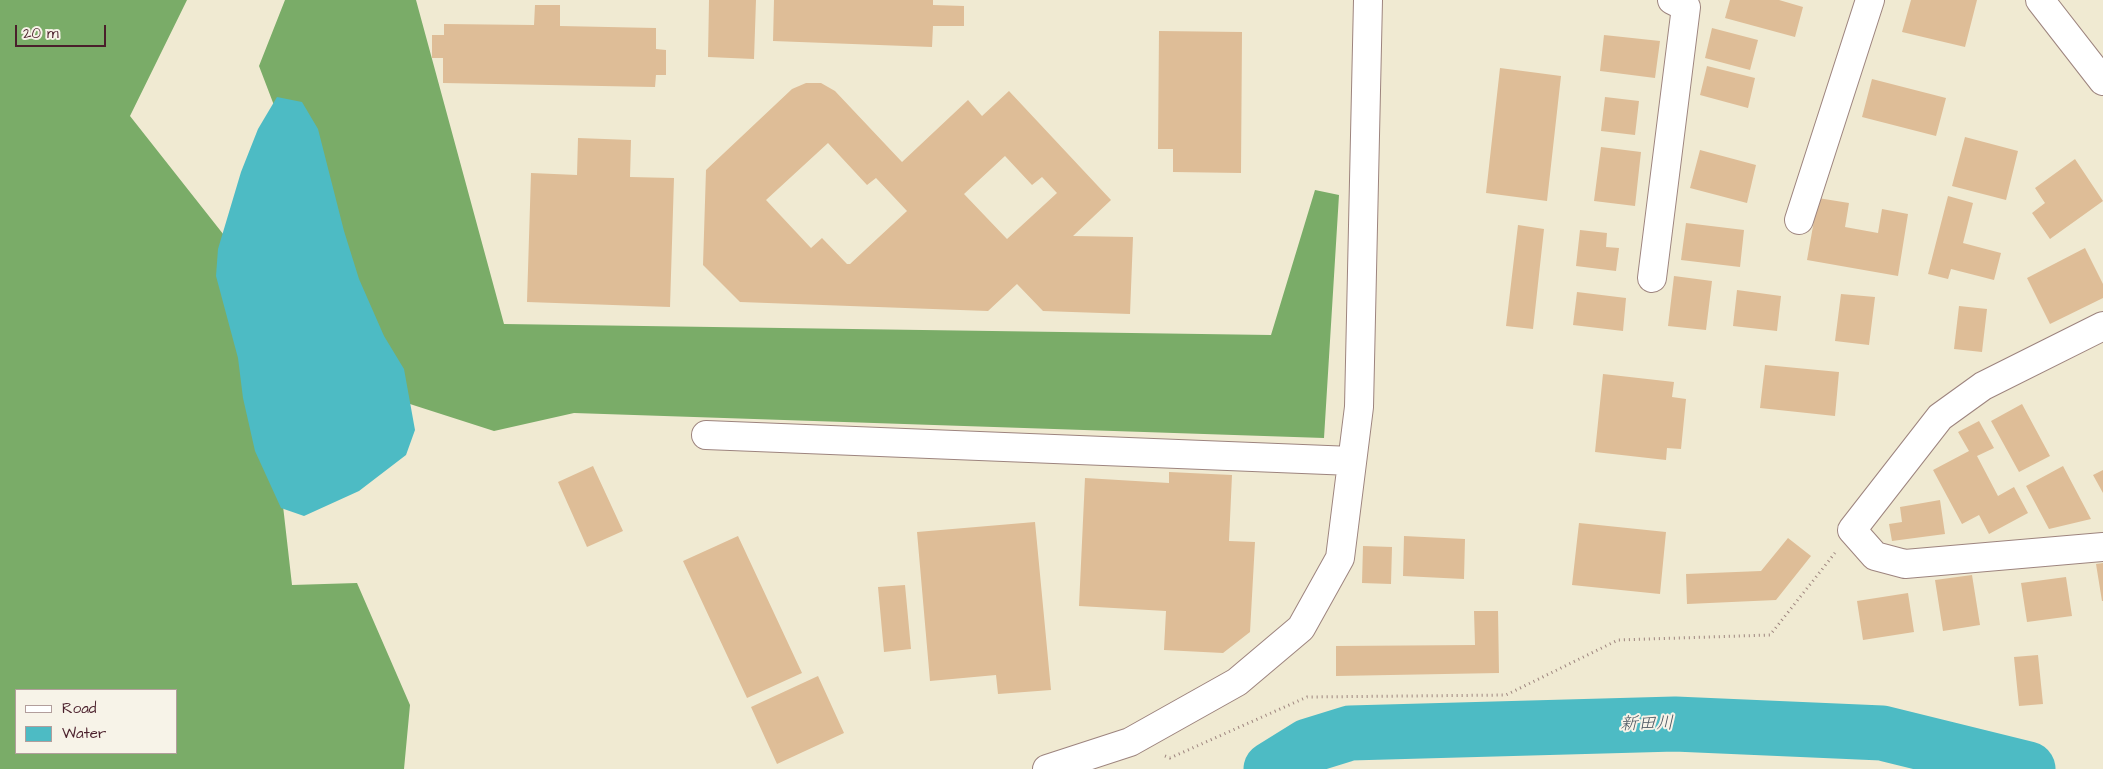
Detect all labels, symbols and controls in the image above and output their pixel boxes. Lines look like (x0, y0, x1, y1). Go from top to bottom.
scale bar (18, 15, 109, 47)
text: 20 m (23, 23, 59, 44)
legend (15, 689, 178, 754)
text: Road (62, 698, 96, 719)
water label: 新田川 (1620, 714, 1674, 736)
text: Water (62, 723, 106, 744)

